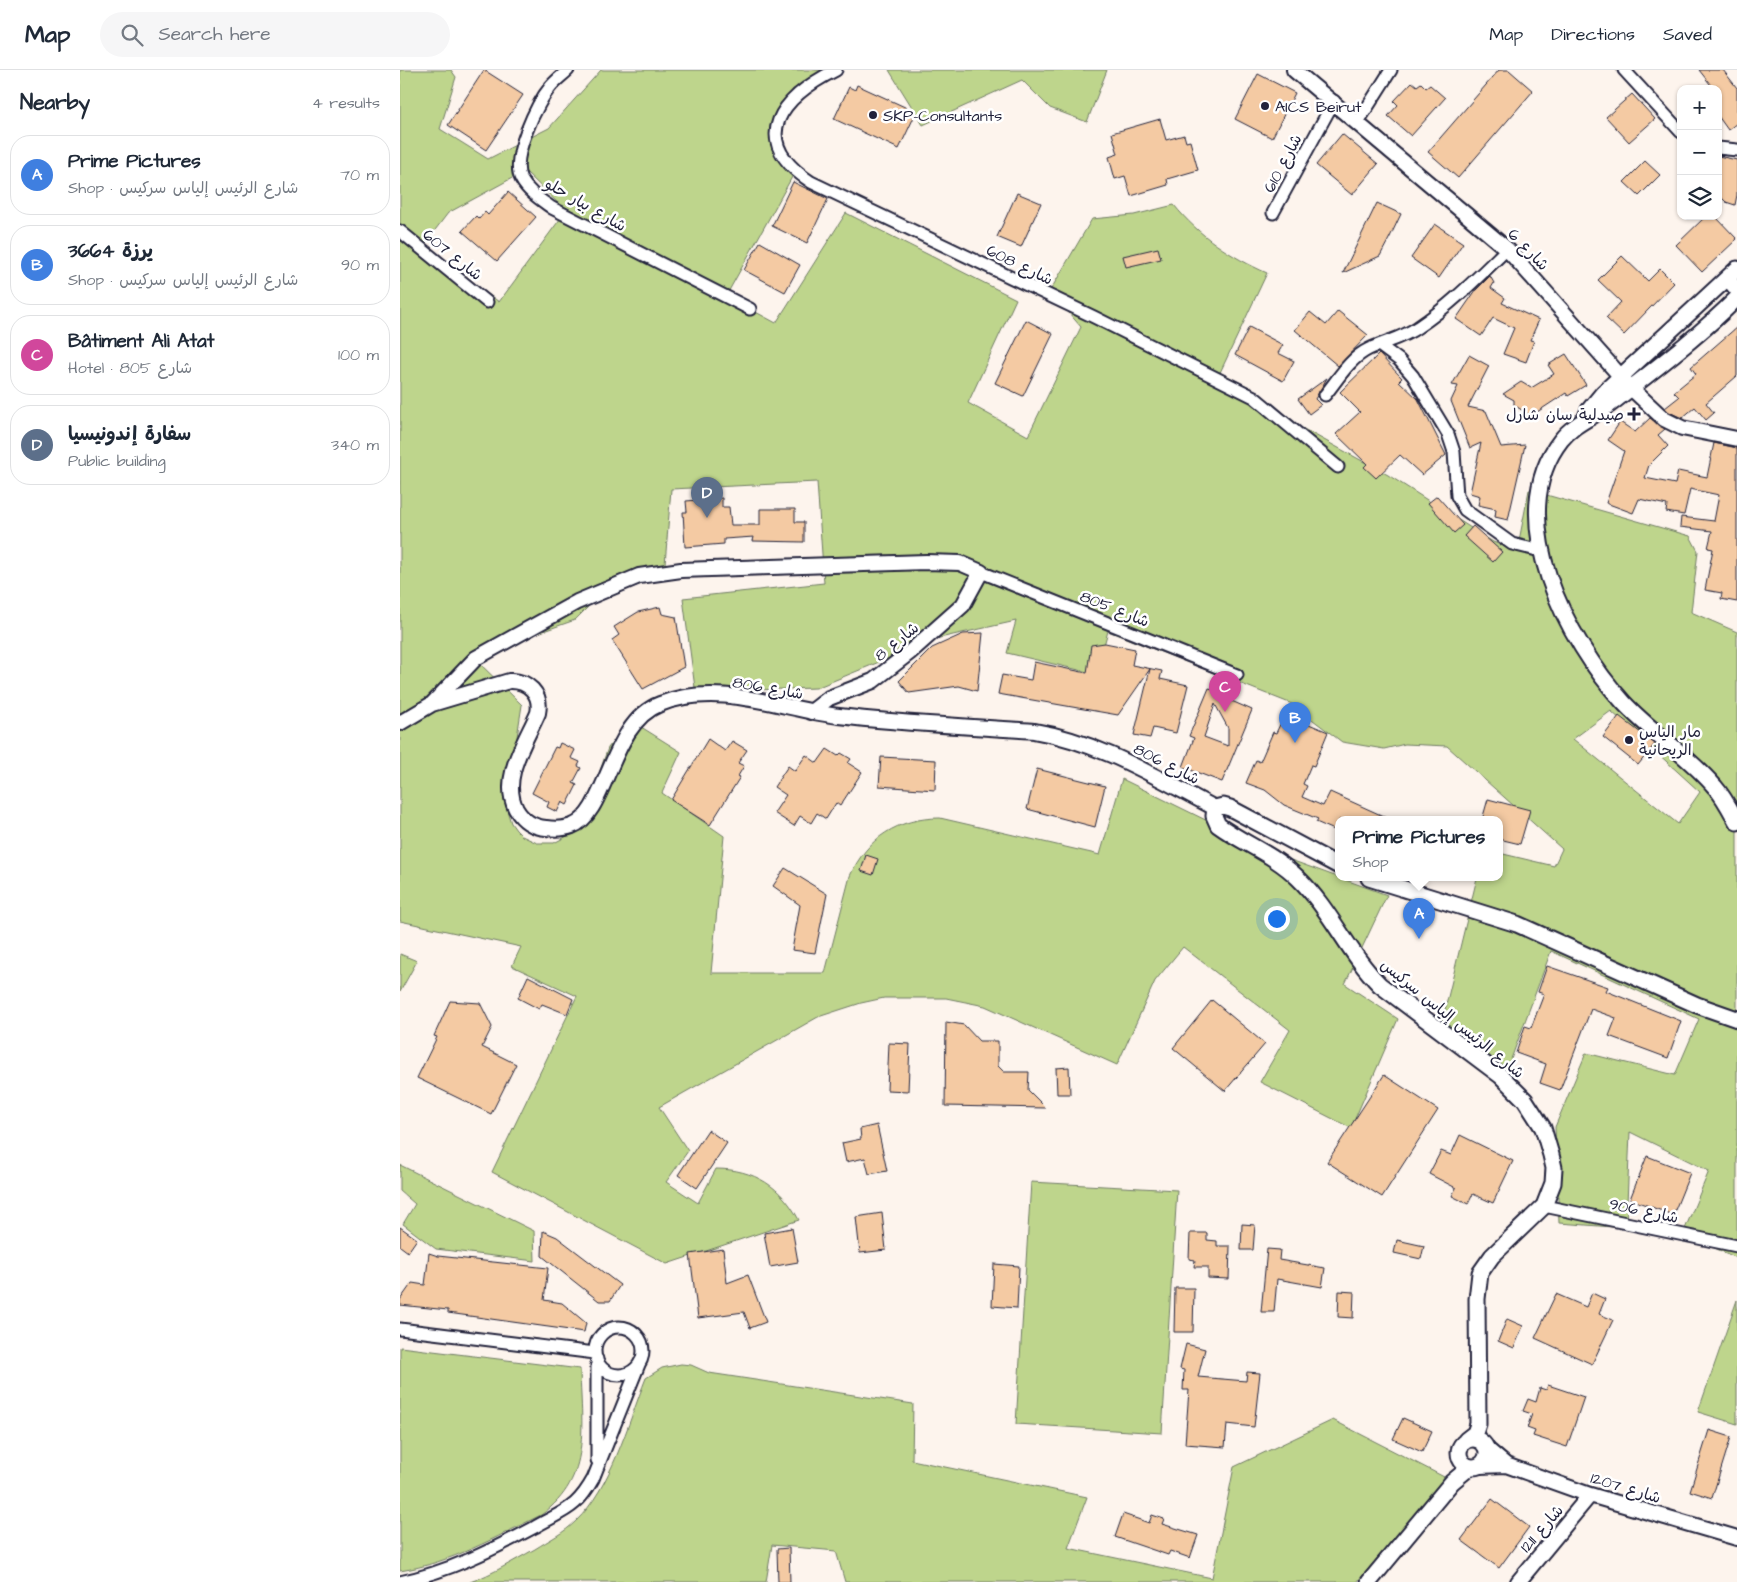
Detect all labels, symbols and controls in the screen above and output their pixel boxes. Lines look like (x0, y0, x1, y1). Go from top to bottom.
search box (100, 12, 450, 57)
text: Map (25, 18, 70, 52)
icon: search (118, 21, 146, 49)
text: Search here (158, 21, 271, 48)
text: Map (1489, 22, 1523, 47)
text: Directions (1551, 22, 1635, 47)
text: Saved (1663, 22, 1712, 47)
map controls (1677, 85, 1722, 220)
button: + (1677, 85, 1722, 130)
text: Nearby (20, 88, 90, 117)
text: 4 results (312, 92, 380, 114)
place label: AICS Beirut (1275, 96, 1362, 118)
marker: AICS Beirut (1259, 100, 1271, 112)
place label: SKP-Consultants (883, 105, 1002, 127)
marker: SKP-Consultants (867, 109, 879, 121)
street label: شارع 610 (1258, 130, 1307, 197)
button: − (1677, 130, 1722, 175)
text: Prime Pictures (68, 148, 201, 175)
text: A (32, 164, 42, 186)
text: 70 m (340, 164, 379, 186)
street label: شارع بيار حلو (540, 172, 630, 237)
button: layers (1677, 175, 1722, 220)
text: Shop · شارع الرئيس إلياس سركيس (68, 177, 299, 199)
street label: شارع 607 (418, 224, 487, 286)
street label: شارع 6 (1503, 224, 1554, 276)
text: يرزة 3664 (68, 238, 153, 265)
street label: شارع 608 (983, 239, 1057, 290)
text: B (31, 254, 43, 276)
text: 90 m (341, 254, 379, 276)
text: Shop · شارع الرئيس إلياس سركيس (68, 269, 299, 291)
text: Bâtiment Ali Atat (68, 328, 214, 355)
text: C (31, 344, 43, 366)
text: 100 m (338, 344, 379, 366)
text: Hotel · شارع 805 (68, 357, 192, 379)
place label: صيدلية سان شارل (1506, 404, 1624, 426)
marker: صيدلية سان شارل (1628, 408, 1640, 420)
text: سفارة إندونيسيا (68, 421, 191, 448)
text: D (32, 434, 42, 456)
text: 340 m (331, 434, 379, 456)
text: Public building (68, 450, 166, 472)
pin: D (691, 477, 723, 518)
street label: شارع 805 (1077, 585, 1153, 633)
street label: شارع 8 (870, 617, 924, 667)
street label: شارع 806 (731, 671, 805, 705)
pin: C (1209, 671, 1241, 712)
pin: B (1279, 702, 1311, 743)
place label: مار الياس الريحانية (1639, 721, 1701, 761)
marker: مار الياس الريحانية (1623, 734, 1635, 746)
street label: شارع 806 (1130, 738, 1203, 790)
popup (1335, 816, 1503, 881)
text: Prime Pictures (1353, 824, 1485, 851)
text: Shop (1353, 851, 1389, 873)
pin: A (1403, 898, 1435, 939)
your location (1264, 906, 1290, 932)
street label: شارع الرئيس إلياس سركيس (1376, 954, 1529, 1084)
street label: شارع 906 (1607, 1193, 1680, 1229)
street label: شارع 1207 (1588, 1467, 1663, 1509)
street label: شارع 1211 (1515, 1500, 1569, 1557)

